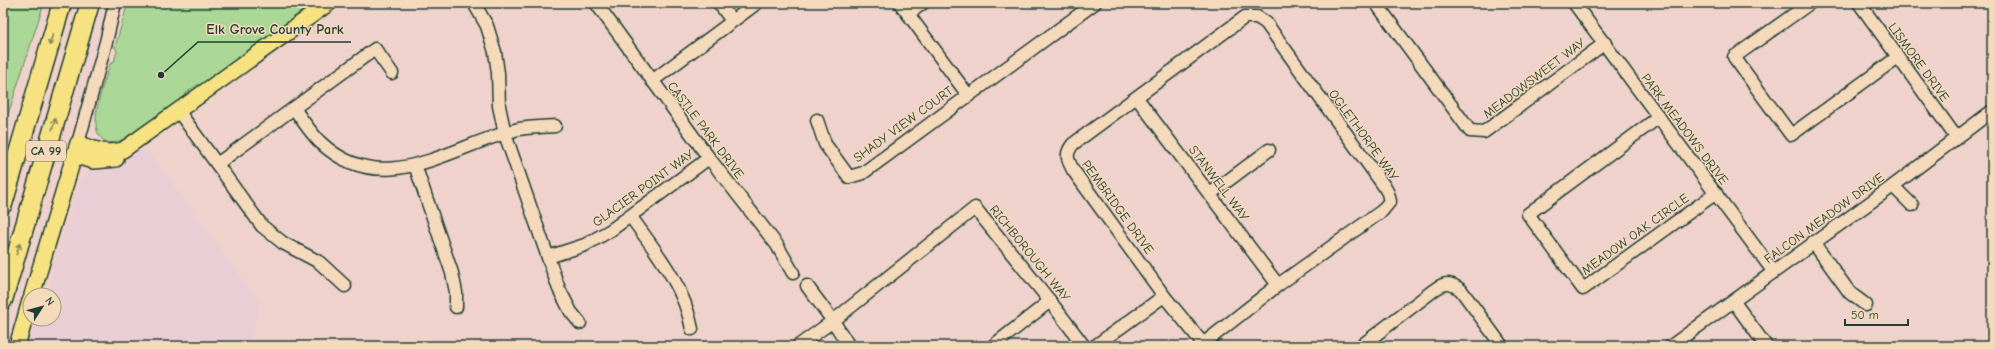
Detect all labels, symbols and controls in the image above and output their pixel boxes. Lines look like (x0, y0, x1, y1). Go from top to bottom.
callout: Elk Grove County Park (198, 16, 351, 42)
street label: LISMORE DRIVE (1885, 20, 1953, 104)
text: Elk Grove County Park (206, 21, 344, 38)
one-way arrow (47, 34, 54, 47)
street label: MEADOWSWEET WAY (1480, 34, 1588, 121)
street label: PARK MEADOWS DRIVE (1638, 71, 1732, 187)
street label: CASTLE PARK DRIVE (665, 78, 747, 182)
street label: SHADY VIEW COURT (850, 83, 956, 165)
street label: OGLETHORPE WAY (1326, 87, 1402, 184)
one-way arrow (51, 117, 58, 130)
road number: CA 99 (26, 141, 66, 161)
street label: STANWELL WAY (1186, 142, 1252, 224)
street label: GLACIER POINT WAY (589, 146, 697, 230)
street label: PEMBRIDGE DRIVE (1079, 157, 1157, 257)
street label: FALCON MEADOW DRIVE (1761, 169, 1887, 266)
street label: MEADOW OAK CIRCLE (1578, 190, 1692, 278)
street label: RICHBOROUGH WAY (987, 202, 1074, 304)
one-way arrow (15, 242, 22, 255)
north arrow (22, 287, 62, 327)
text: N (42, 295, 57, 308)
scale bar (1845, 301, 1908, 327)
text: 50 m (1851, 308, 1879, 322)

